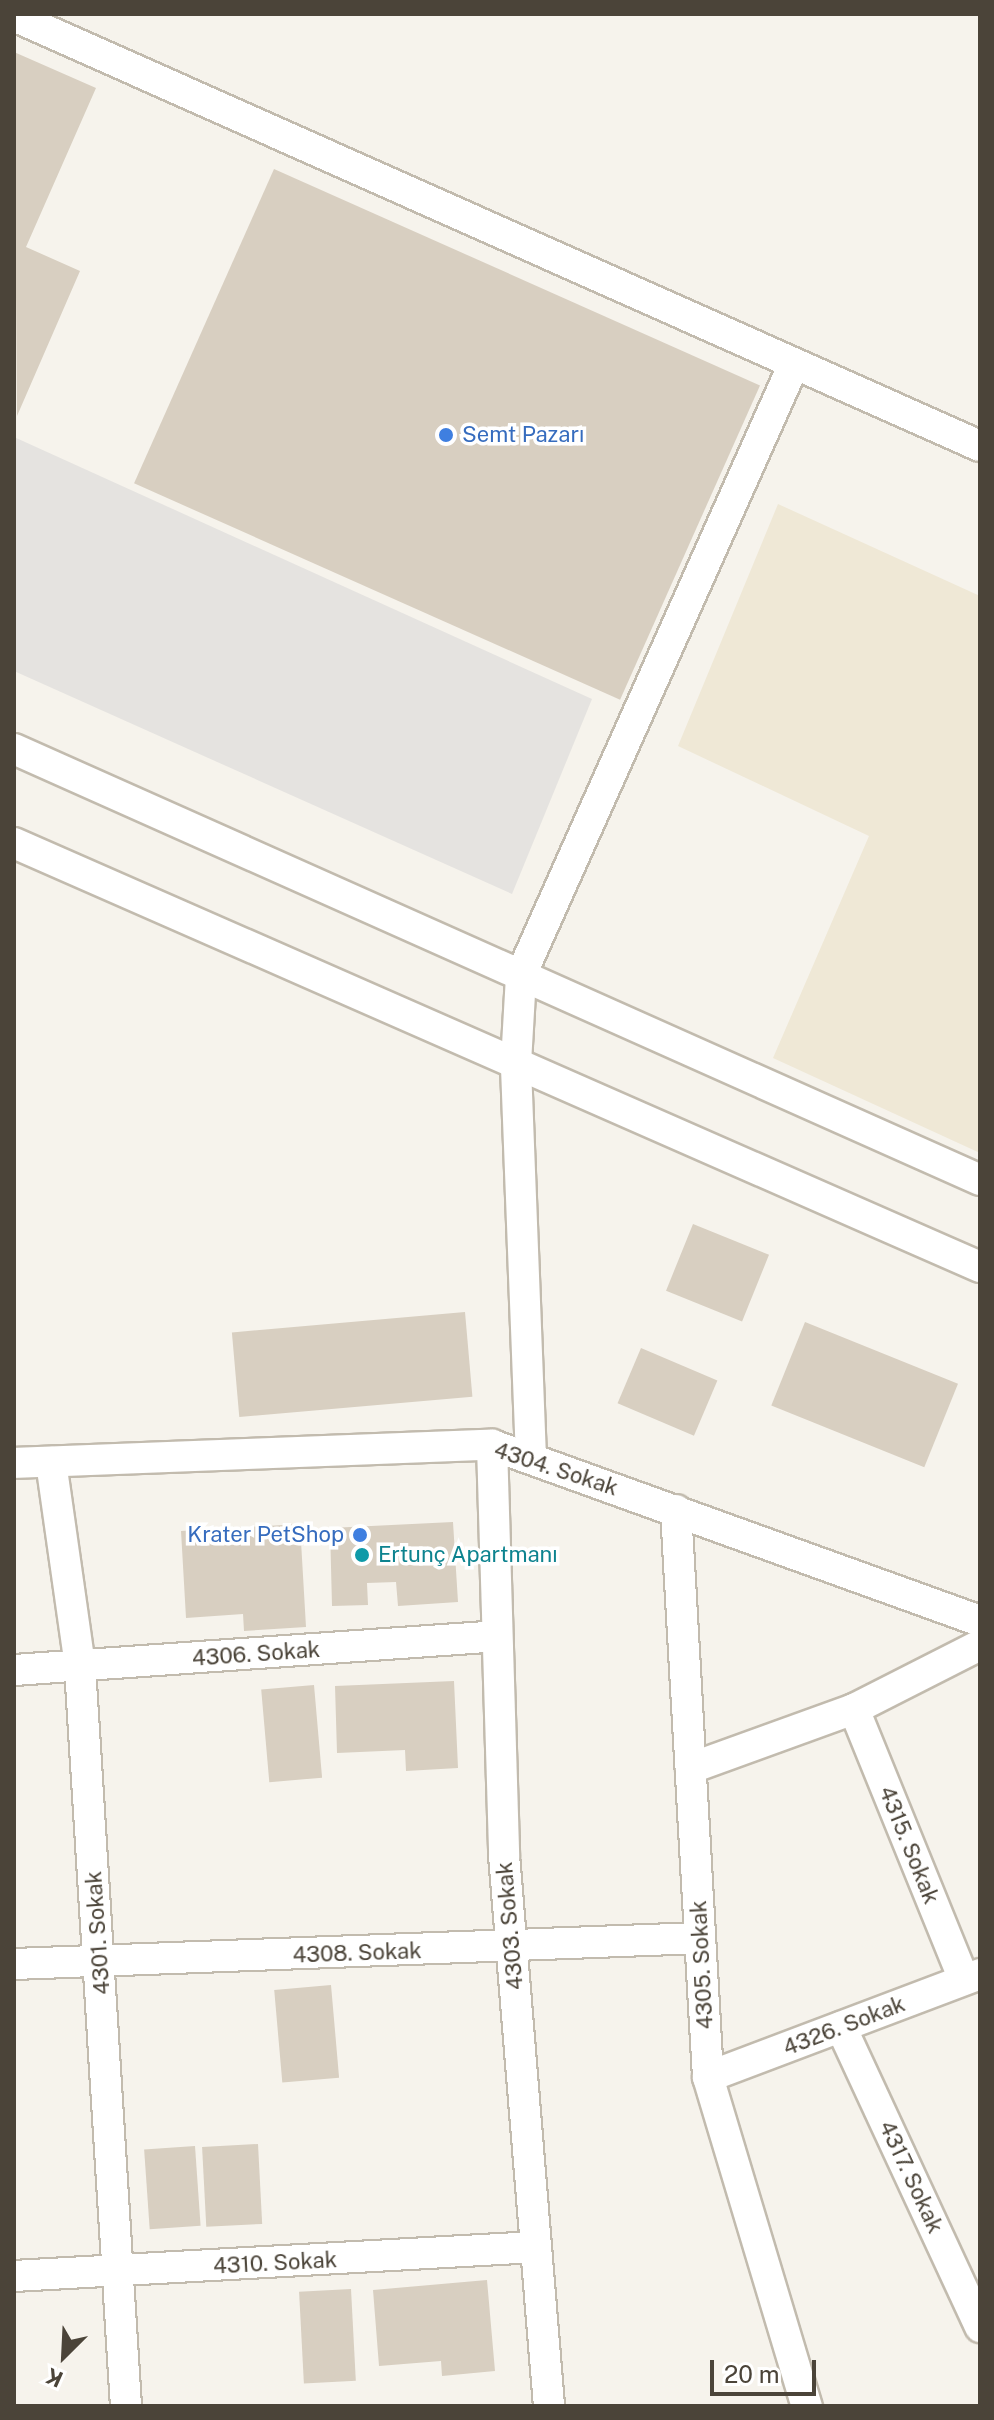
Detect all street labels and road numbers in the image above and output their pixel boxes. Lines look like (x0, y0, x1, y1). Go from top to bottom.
street label: 4304. Sokak (491, 1437, 621, 1501)
street label: 4306. Sokak (191, 1636, 321, 1672)
street label: 4315. Sokak (873, 1782, 945, 1908)
street label: 4303. Sokak (491, 1861, 529, 1991)
street label: 4301. Sokak (81, 1870, 115, 1996)
street label: 4305. Sokak (685, 1900, 719, 2030)
street label: 4308. Sokak (292, 1938, 422, 1968)
street label: 4326. Sokak (779, 1991, 909, 2061)
street label: 4317. Sokak (873, 2116, 949, 2238)
street label: 4310. Sokak (212, 2247, 338, 2279)

